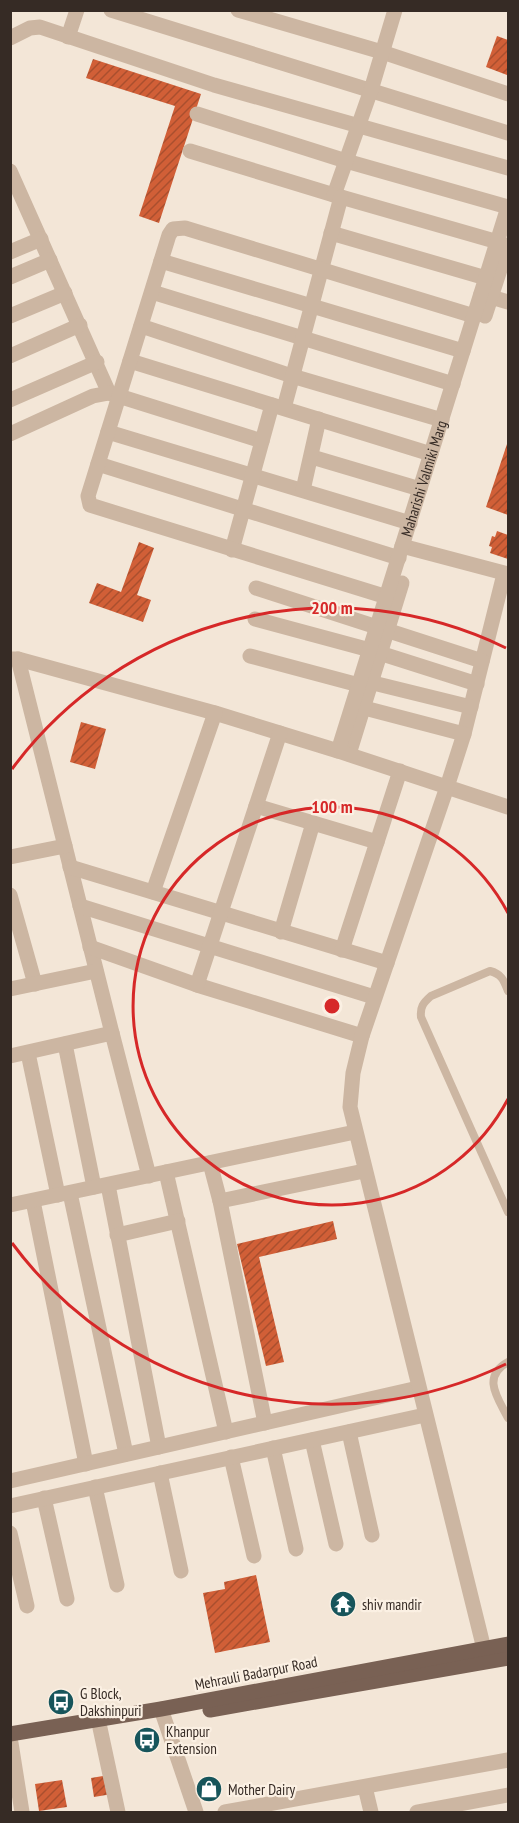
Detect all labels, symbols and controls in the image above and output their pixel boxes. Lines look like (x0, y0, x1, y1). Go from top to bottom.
street label: Maharishi Valmiki Marg (396, 418, 450, 539)
text: 200 m (311, 596, 353, 619)
text: 100 m (311, 795, 353, 818)
centre of rings (322, 996, 342, 1016)
temple icon: shiv mandir (328, 1589, 358, 1619)
place label: shiv mandir (362, 1595, 423, 1614)
street label: Mehrauli Badarpur Road (193, 1652, 319, 1694)
place label: G Block, Dakshinpuri (80, 1684, 142, 1720)
bus stop icon: G Block, Dakshinpuri (46, 1687, 76, 1717)
place label: Khanpur Extension (166, 1722, 217, 1758)
bus stop icon: Khanpur Extension (132, 1725, 162, 1755)
shop icon: Mother Dairy (194, 1774, 224, 1804)
place label: Mother Dairy (228, 1780, 295, 1799)

